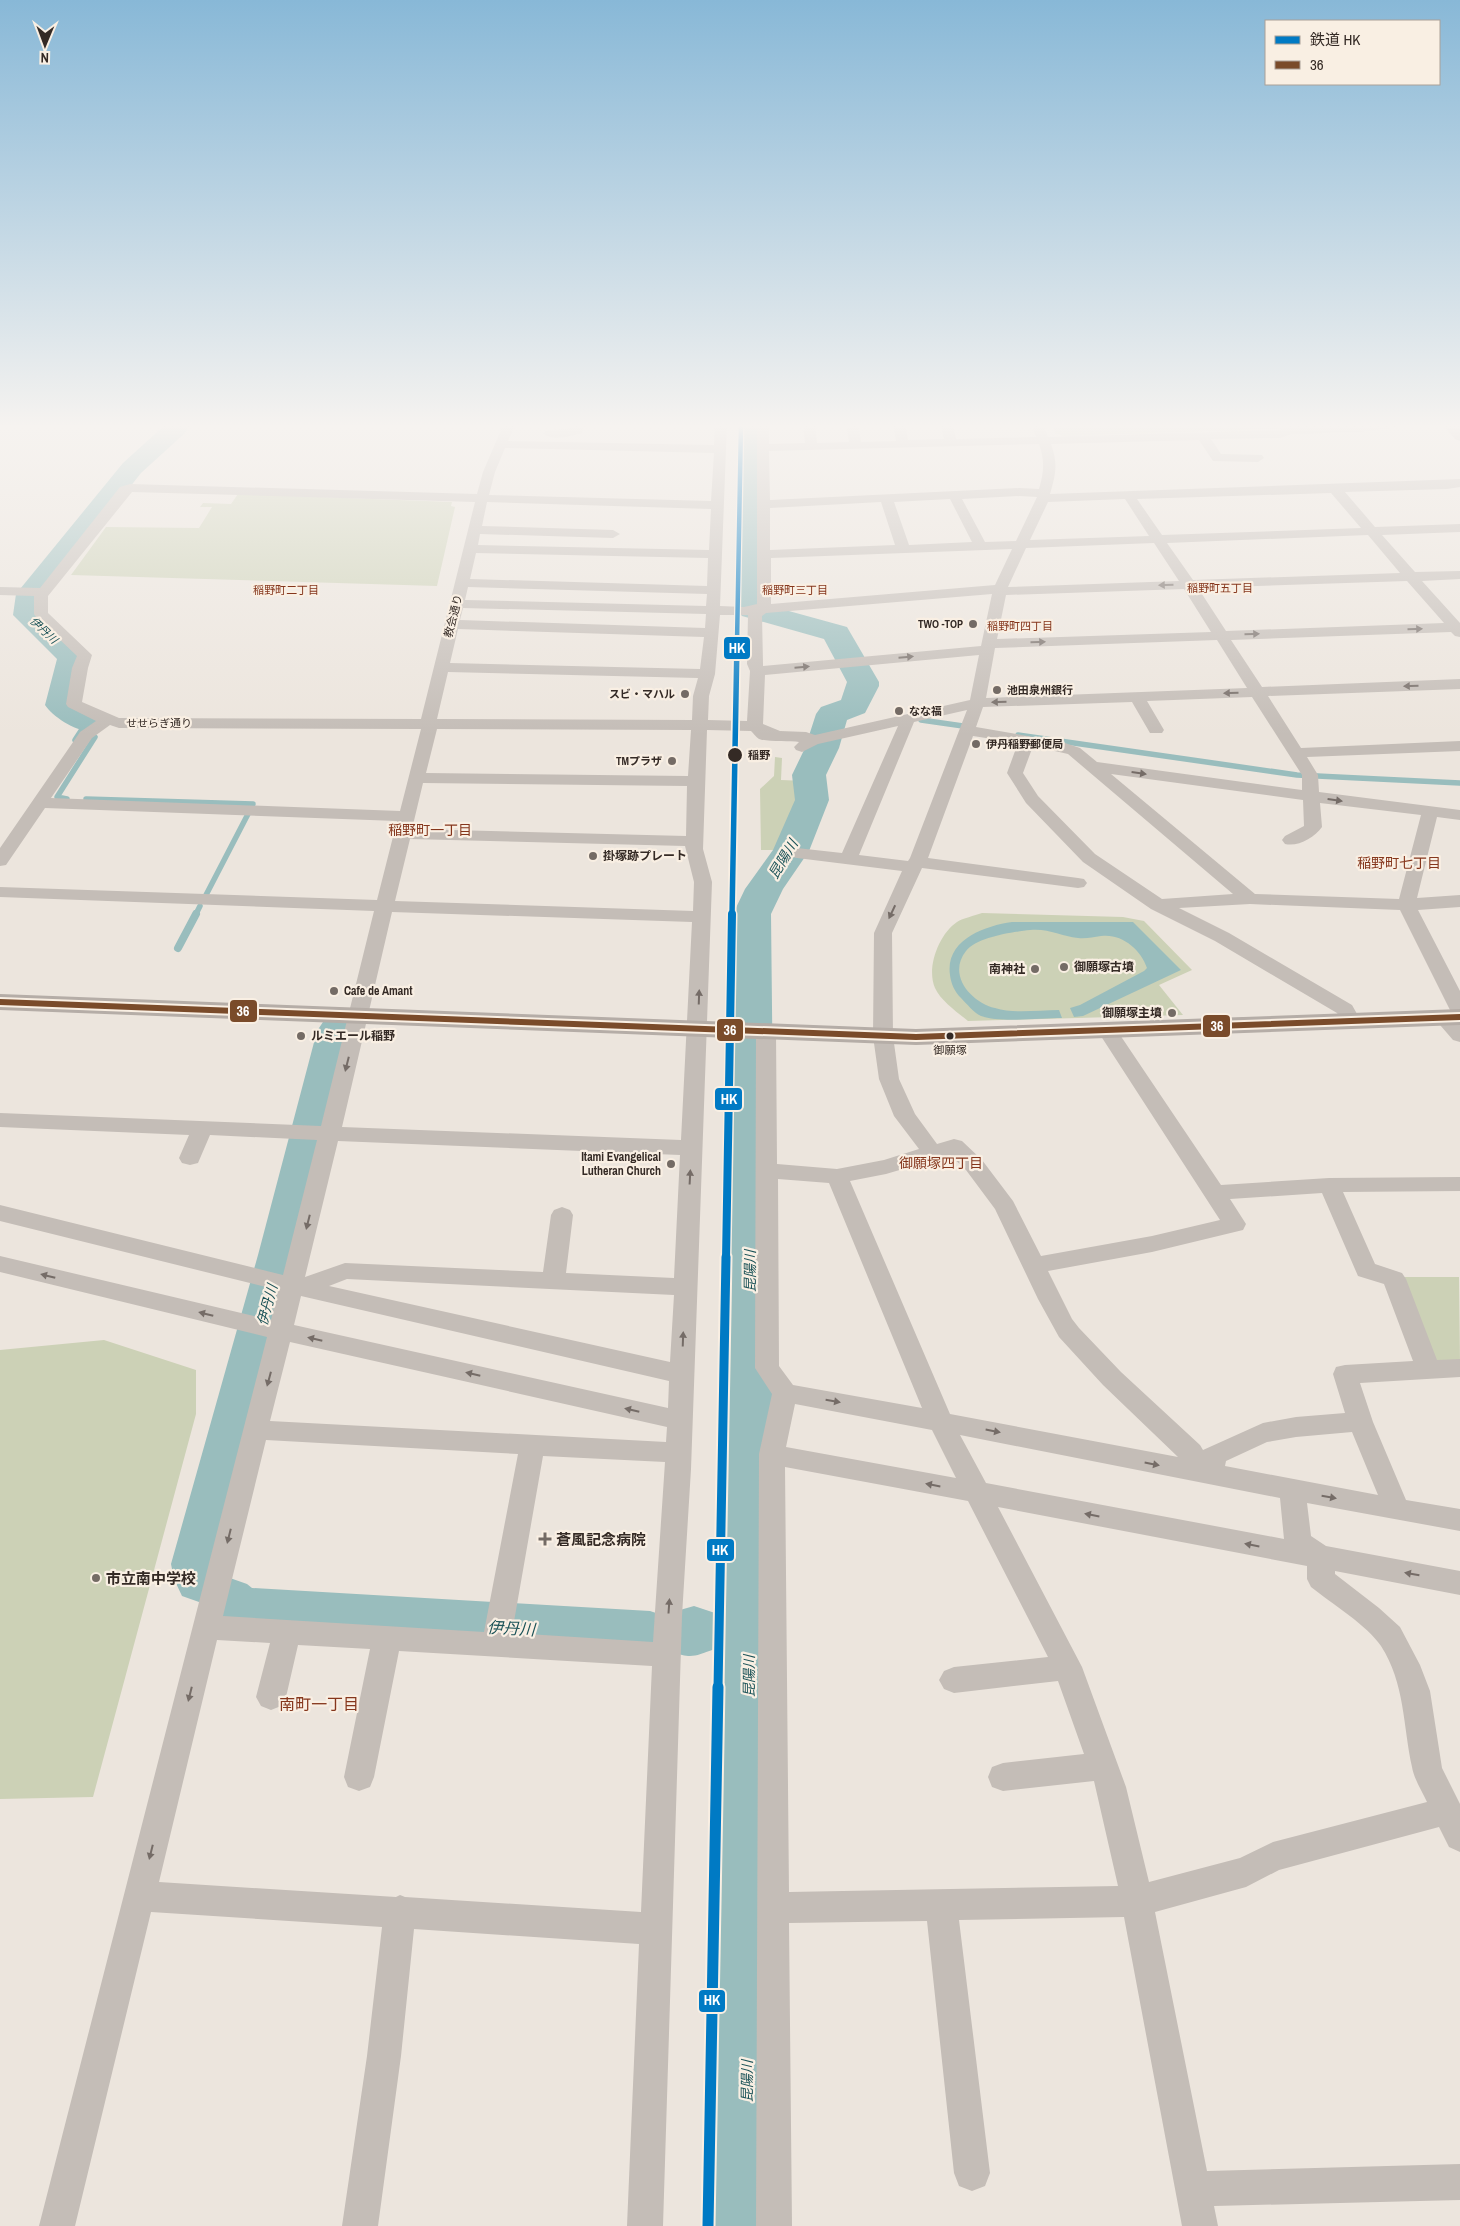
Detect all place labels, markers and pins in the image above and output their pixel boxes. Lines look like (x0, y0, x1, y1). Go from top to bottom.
place label: TWO -TOP (918, 617, 963, 631)
marker: TWO -TOP (967, 618, 979, 630)
place label: 池田泉州銀行 (1007, 683, 1073, 697)
marker: 池田泉州銀行 (991, 684, 1003, 696)
place label: スビ・マハル (609, 687, 675, 701)
marker: スビ・マハル (679, 688, 691, 700)
place label: なな福 (909, 704, 942, 718)
marker: なな福 (893, 705, 905, 717)
place label: 伊丹稲野郵便局 (986, 737, 1063, 751)
marker: 伊丹稲野郵便局 (970, 738, 982, 750)
marker: 稲野 (726, 746, 744, 764)
place label: 稲野 (748, 748, 771, 762)
place label: TMプラザ (616, 754, 662, 768)
marker: TMプラザ (666, 755, 678, 767)
place label: 掛塚跡プレート (603, 848, 687, 864)
marker: 掛塚跡プレート (587, 850, 599, 862)
place label: 御願塚古墳 (1074, 959, 1134, 975)
place label: 南神社 (989, 961, 1025, 977)
marker: 御願塚古墳 (1058, 961, 1070, 973)
marker: 南神社 (1029, 963, 1041, 975)
place label: Cafe de Amant (344, 983, 413, 999)
marker: Cafe de Amant (328, 985, 340, 997)
place label: 御願塚主墳 (1102, 1005, 1162, 1021)
marker: 御願塚主墳 (1166, 1007, 1178, 1019)
place label: ルミエール稲野 (311, 1028, 395, 1044)
marker: ルミエール稲野 (295, 1030, 307, 1042)
marker: 御願塚 (945, 1031, 955, 1041)
place label: 御願塚 (933, 1043, 967, 1057)
place label: Itami Evangelical Lutheran Church (581, 1149, 661, 1179)
marker: Itami Evangelical Lutheran Church (665, 1158, 677, 1170)
place label: 蒼風記念病院 (556, 1529, 646, 1550)
marker: 蒼風記念病院 (538, 1532, 552, 1546)
place label: 市立南中学校 (106, 1568, 196, 1589)
marker: 市立南中学校 (90, 1572, 102, 1584)

